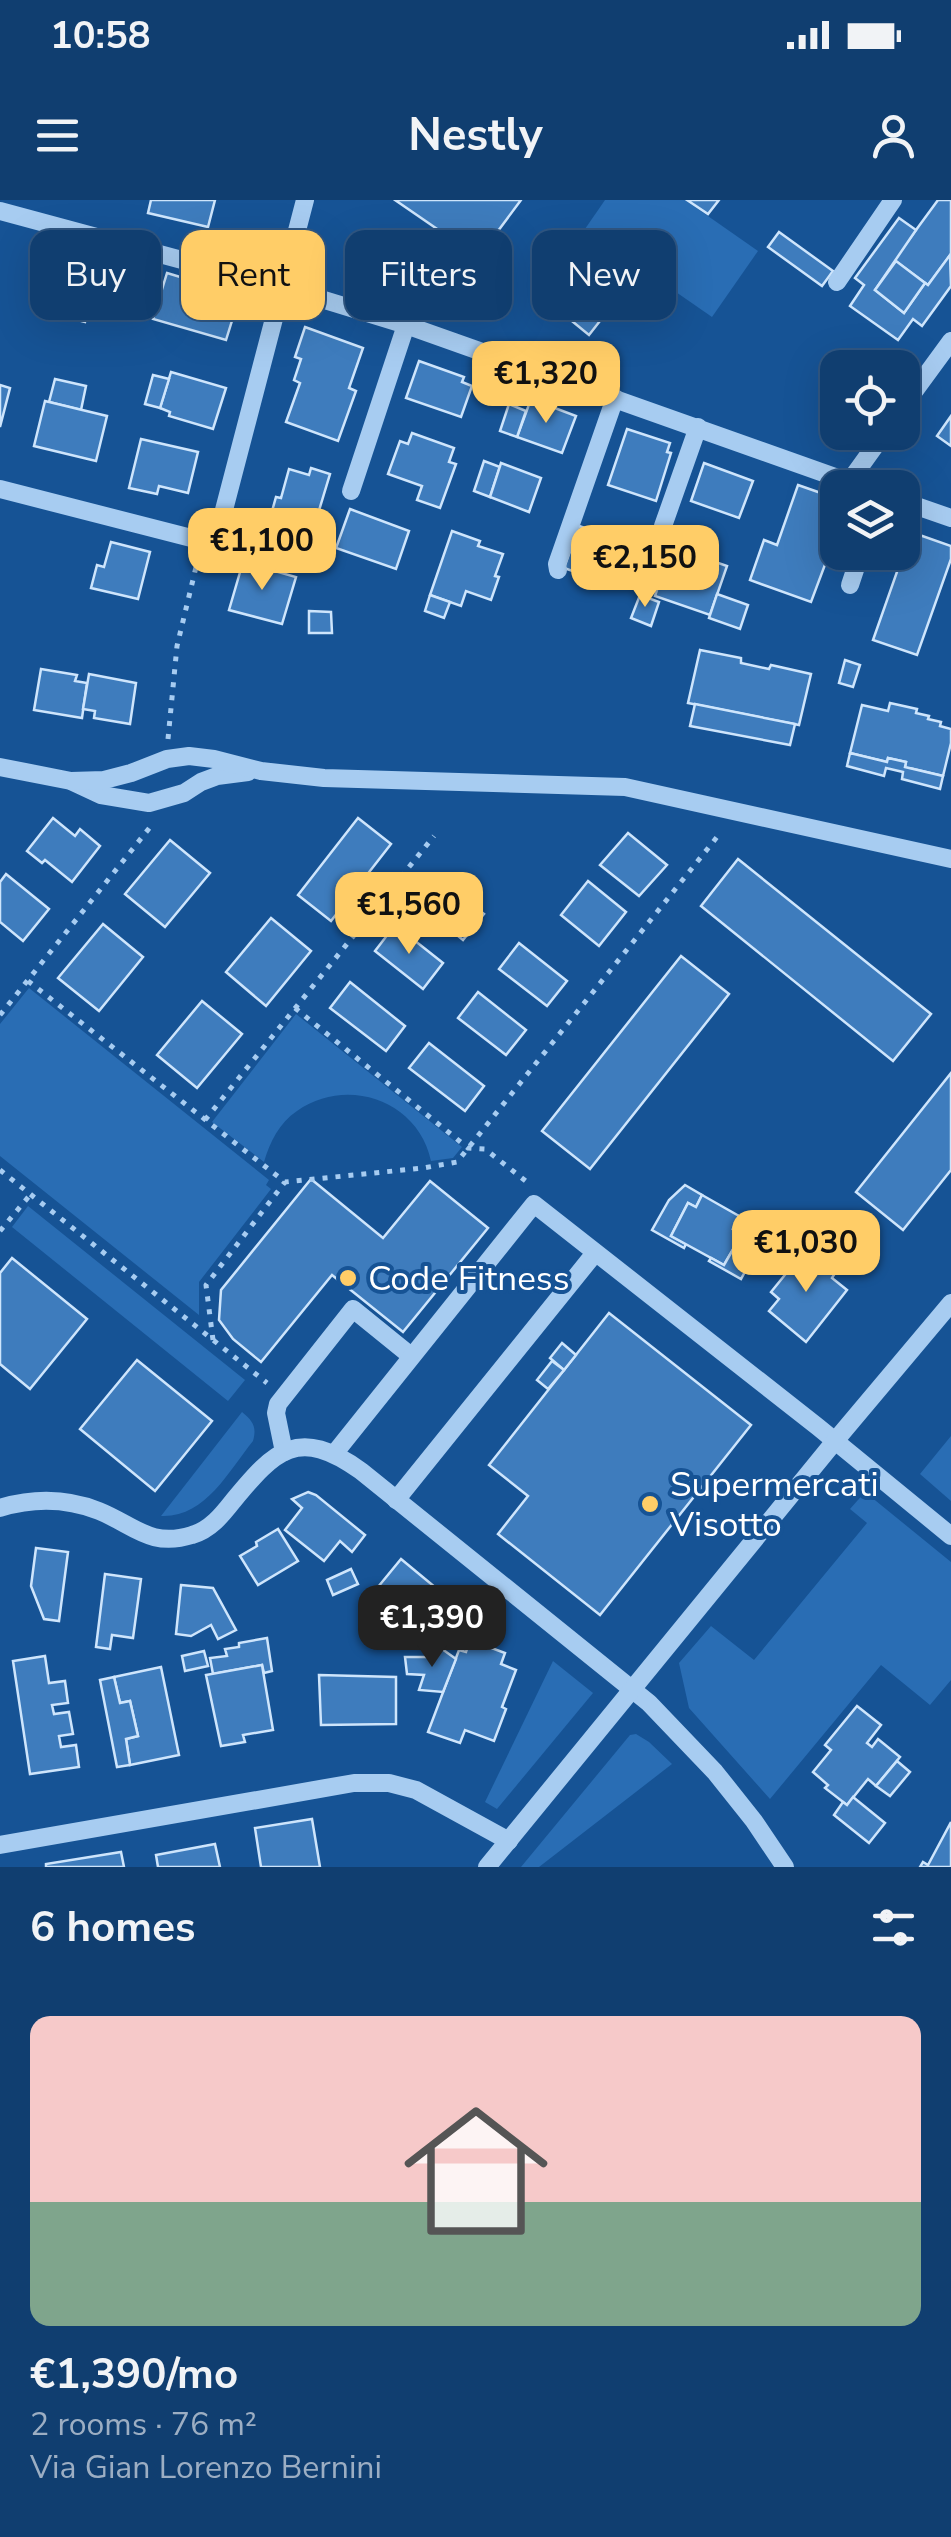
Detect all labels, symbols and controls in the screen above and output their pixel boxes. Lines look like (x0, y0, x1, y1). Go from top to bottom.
text: 10:58 (50, 10, 151, 61)
text: Nestly (408, 105, 543, 166)
icon: menu (30, 108, 85, 163)
icon: person (866, 108, 921, 163)
chip: Buy (30, 230, 161, 320)
chip: Rent (181, 230, 325, 320)
chip: Filters (345, 230, 512, 320)
chip: New (532, 230, 676, 320)
pin: €1,320 (465, 341, 627, 426)
map controls (820, 350, 920, 570)
button: locate (820, 350, 920, 450)
text: €1,320 (494, 352, 598, 395)
button: layers (820, 470, 920, 570)
pin: €1,100 (181, 508, 343, 593)
text: €1,100 (210, 519, 314, 562)
pin: €2,150 (564, 525, 726, 610)
text: €2,150 (593, 536, 697, 579)
pin: €1,560 (328, 872, 490, 957)
text: €1,560 (357, 883, 461, 926)
pin: €1,030 (725, 1210, 887, 1295)
text: €1,030 (754, 1221, 858, 1264)
place label: Code Fitness (368, 1255, 570, 1302)
marker: Code Fitness (337, 1267, 359, 1289)
place label: Supermercati Visotto (669, 1461, 879, 1548)
marker: Supermercati Visotto (639, 1493, 661, 1515)
pin: €1,390 (351, 1585, 513, 1670)
text: €1,390 (380, 1596, 484, 1639)
text: 6 homes (30, 1899, 195, 1956)
icon: filters (866, 1900, 921, 1955)
icon: home (386, 2081, 566, 2261)
text: €1,390/mo (30, 2346, 238, 2403)
text: 2 rooms · 76 m² (30, 2403, 257, 2446)
text: Via Gian Lorenzo Bernini (30, 2446, 382, 2489)

